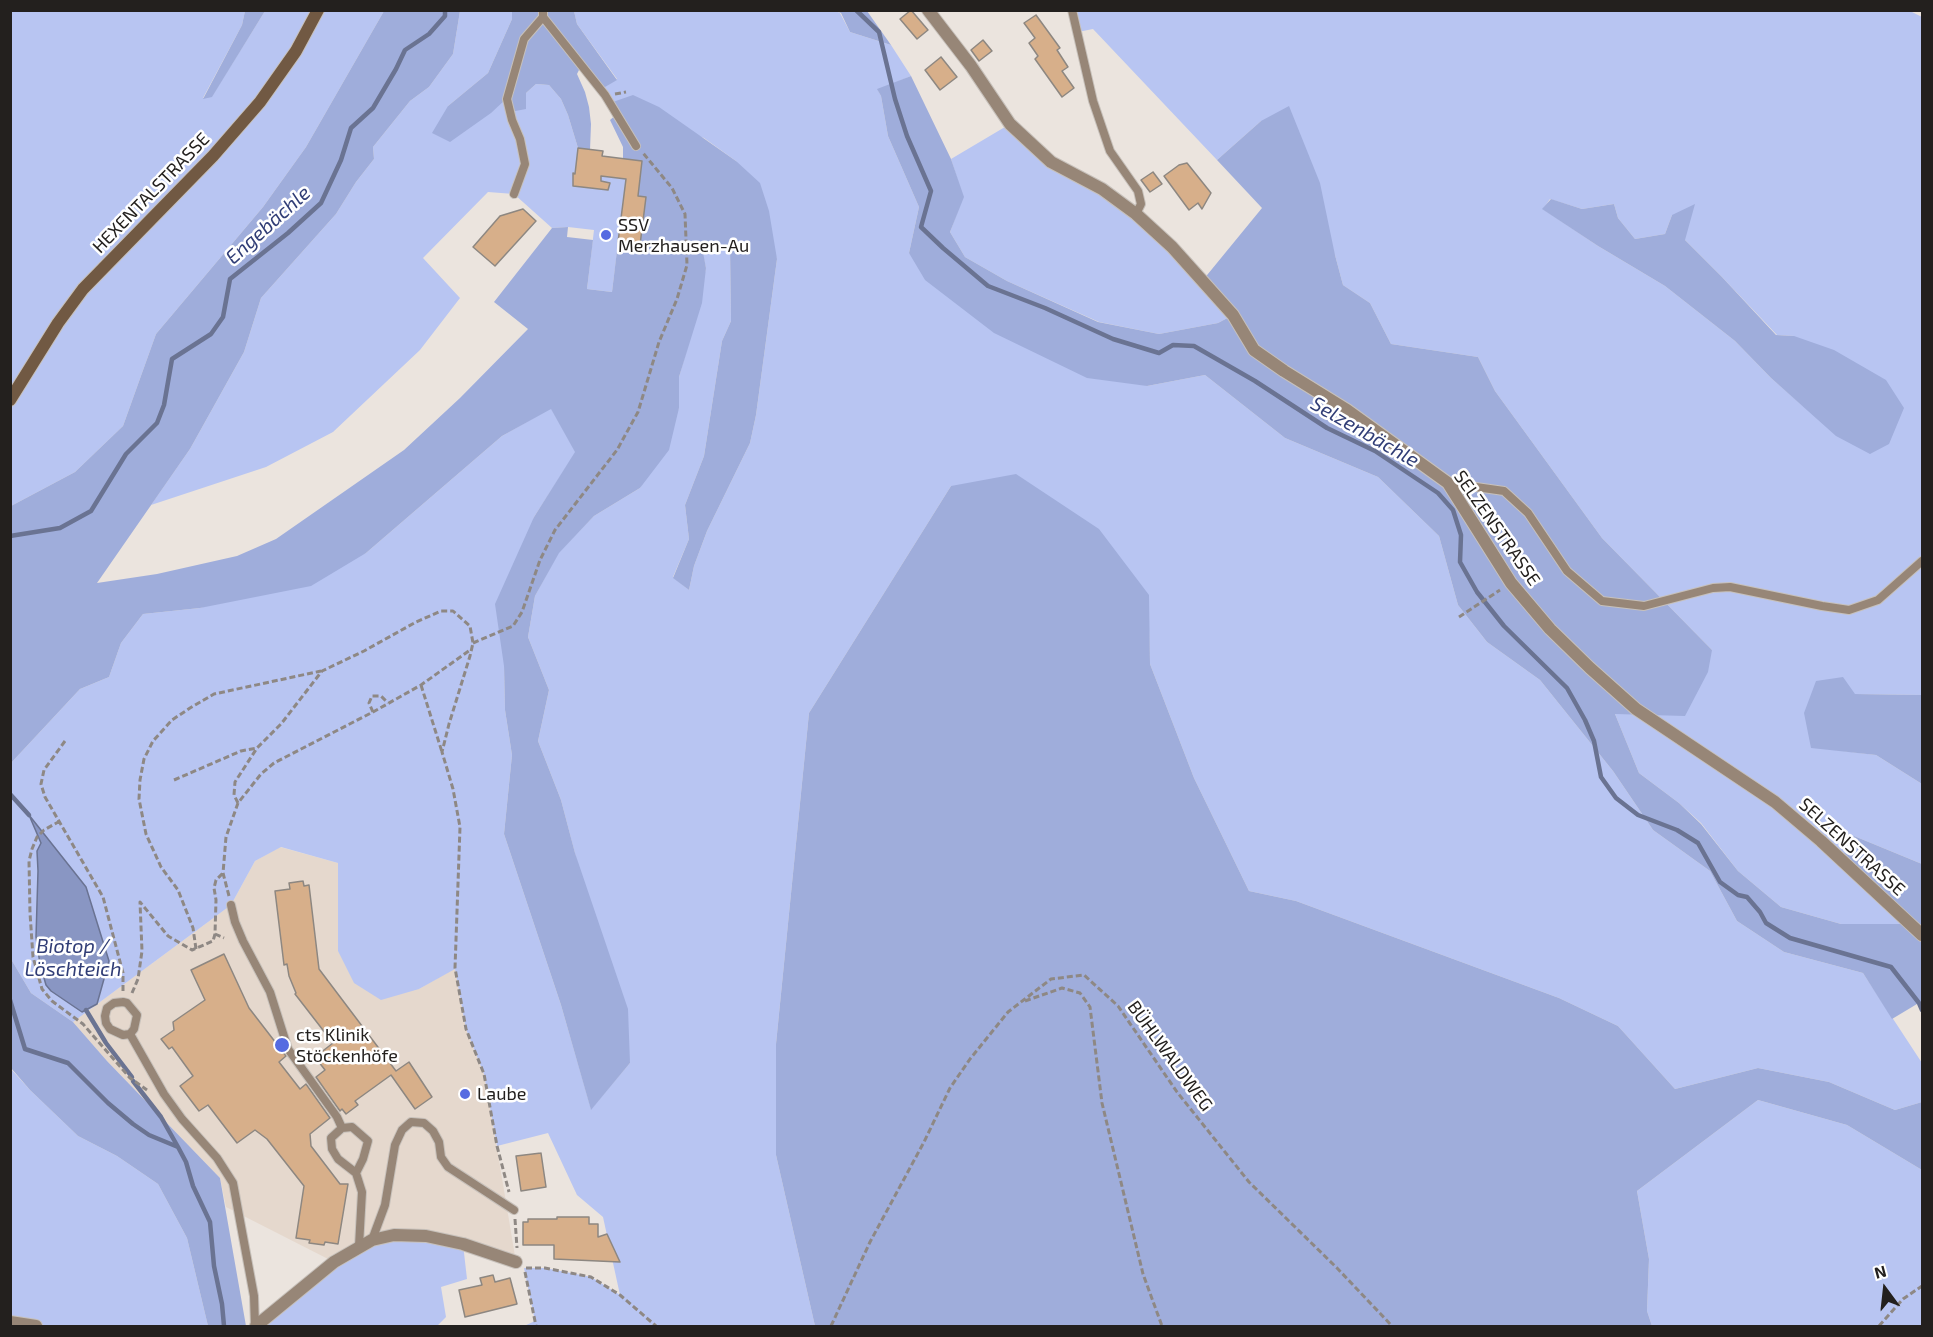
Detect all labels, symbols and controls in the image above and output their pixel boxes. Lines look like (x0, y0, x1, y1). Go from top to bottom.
street label: HEXENTALSTRASSE (88, 128, 214, 258)
water label: Engebächle (221, 181, 315, 269)
place label: SSV Merzhausen-Au (618, 214, 749, 256)
marker: SSV Merzhausen-Au (599, 228, 613, 242)
water label: Selzenbächle (1307, 391, 1423, 473)
street label: SELZENSTRASSE (1449, 466, 1545, 590)
street label: SELZENSTRASSE (1794, 794, 1910, 900)
water label: Biotop / Löschteich (24, 934, 122, 981)
street label: BÜHLWALDWEG (1123, 997, 1217, 1115)
place label: cts Klinik Stöckenhöfe (296, 1024, 398, 1066)
marker: cts Klinik Stöckenhöfe (273, 1036, 291, 1054)
place label: Laube (477, 1083, 526, 1105)
marker: Laube (458, 1087, 472, 1101)
north arrow (1855, 1259, 1915, 1319)
text: N (1872, 1260, 1888, 1282)

